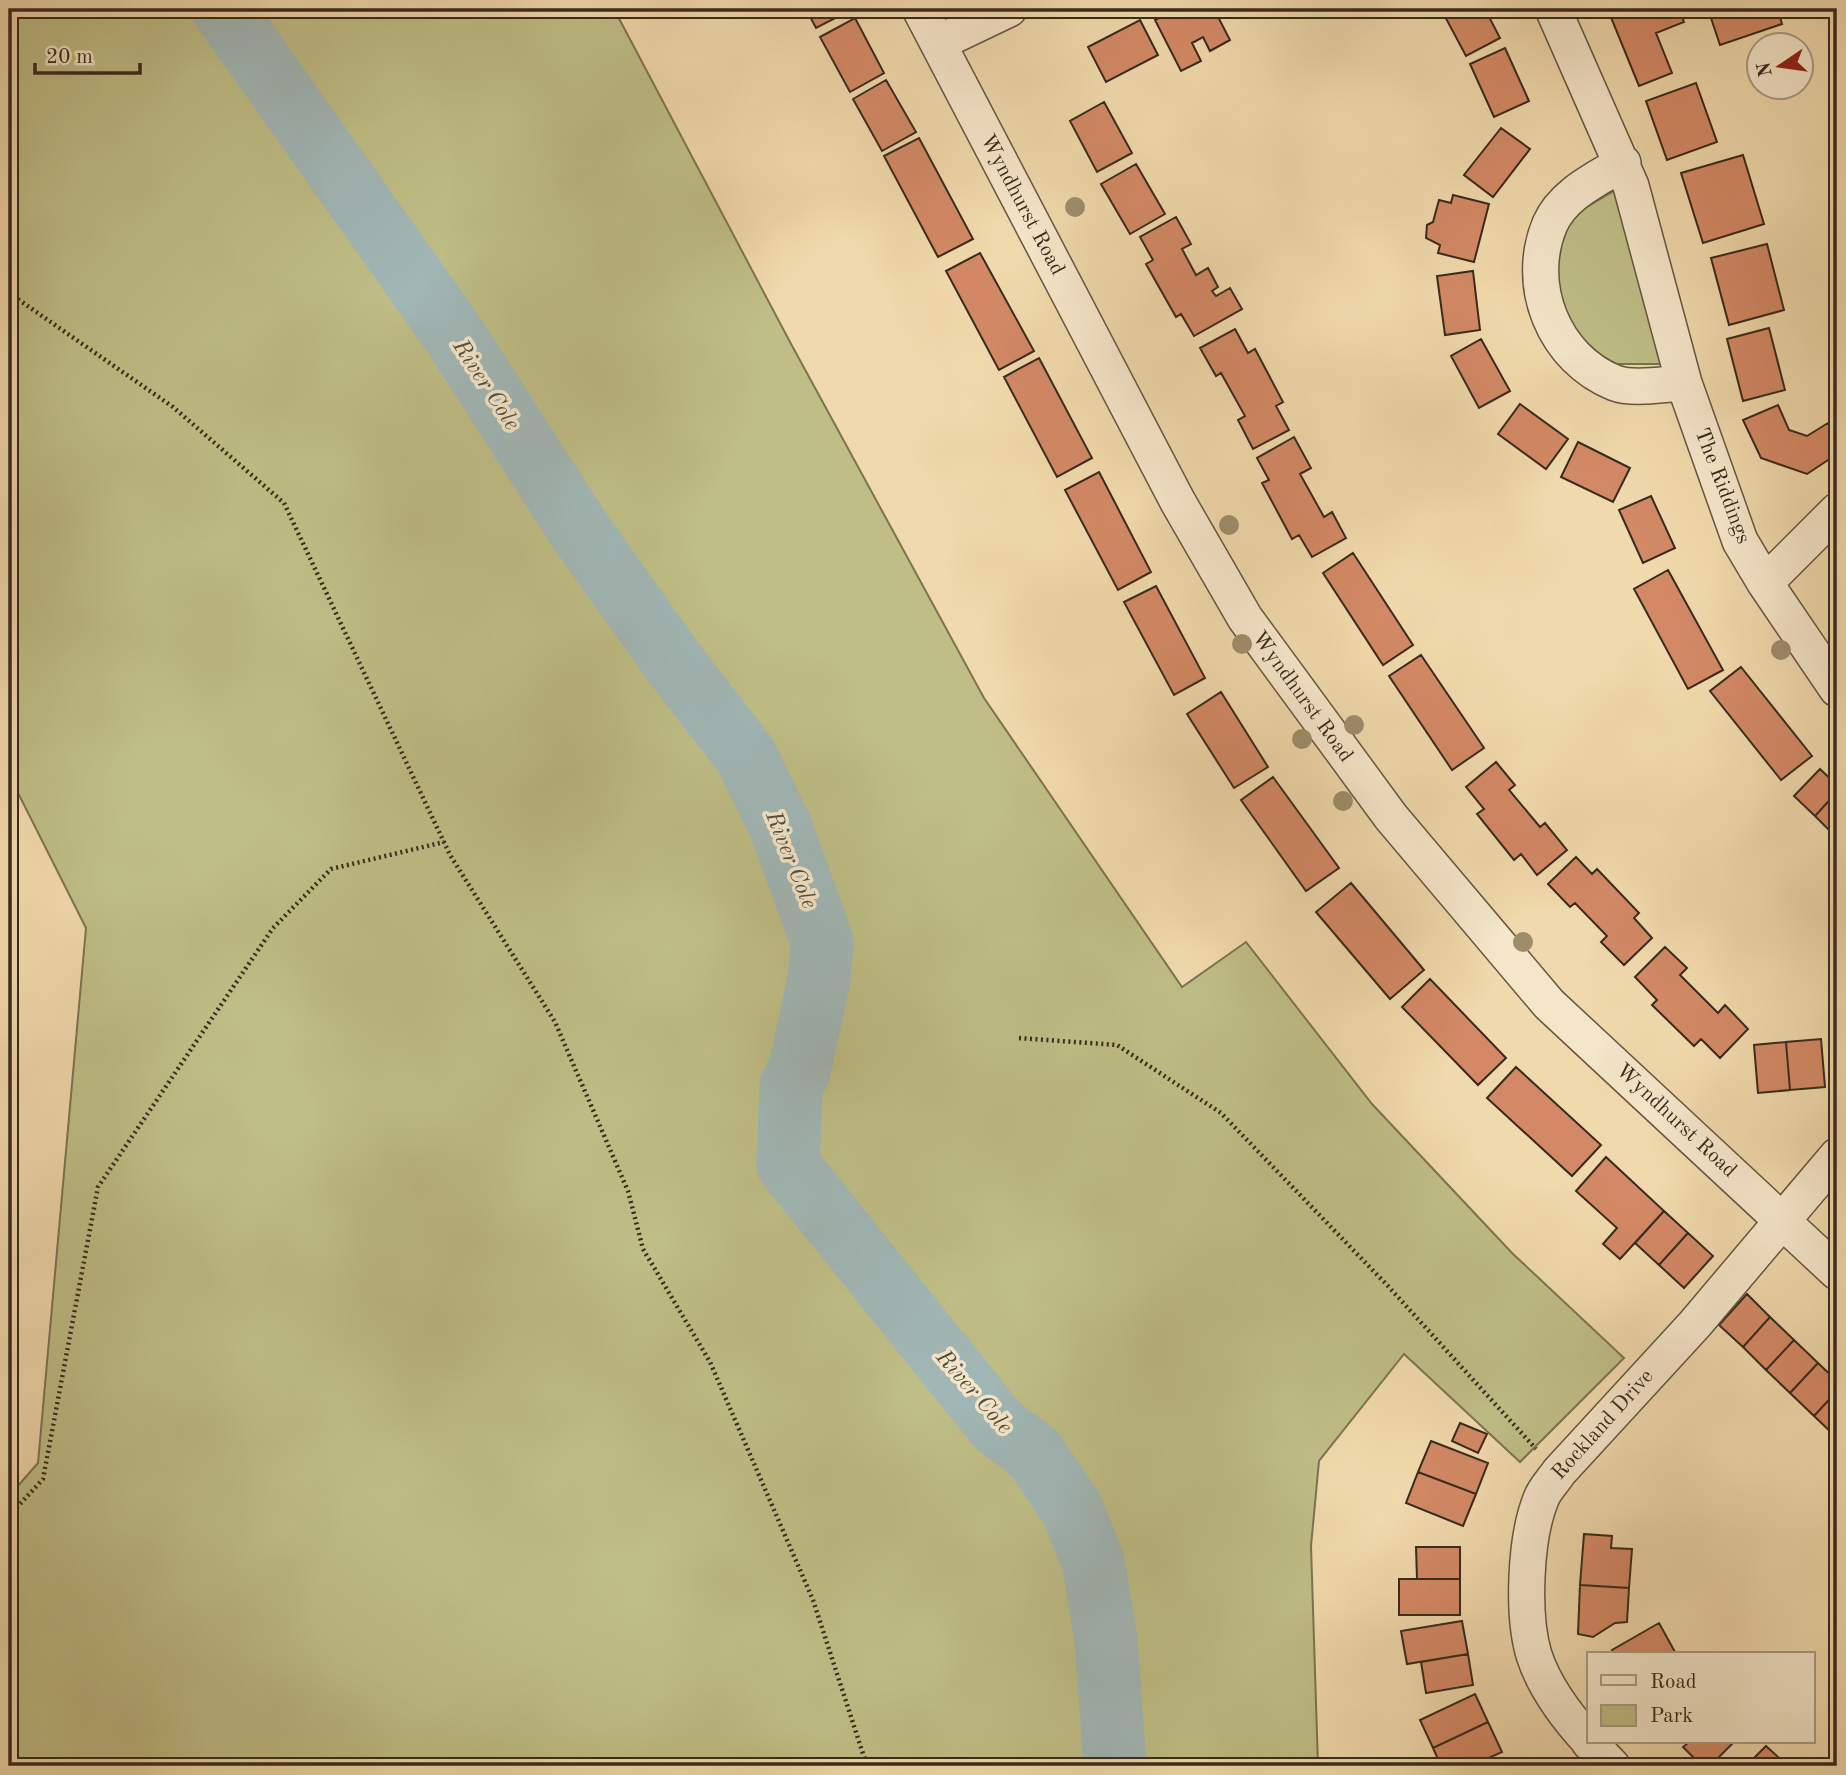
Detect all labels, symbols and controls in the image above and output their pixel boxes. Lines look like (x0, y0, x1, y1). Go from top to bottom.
scale bar (35, 32, 140, 76)
north arrow (1744, 32, 1814, 102)
text: 20 m (46, 47, 93, 68)
text: N (1755, 60, 1777, 78)
street label: Wyndhurst Road (976, 131, 1068, 279)
water label: River Cole (448, 335, 524, 434)
street label: The Riddings (1690, 425, 1754, 547)
street label: Wyndhurst Road (1248, 628, 1356, 766)
water label: River Cole (761, 807, 821, 912)
street label: Wyndhurst Road (1612, 1060, 1740, 1182)
water label: River Cole (931, 1345, 1016, 1438)
street label: Rockland Drive (1548, 1366, 1658, 1484)
legend (1587, 1652, 1814, 1744)
text: Road (1650, 1672, 1697, 1693)
text: Park (1650, 1706, 1693, 1727)

